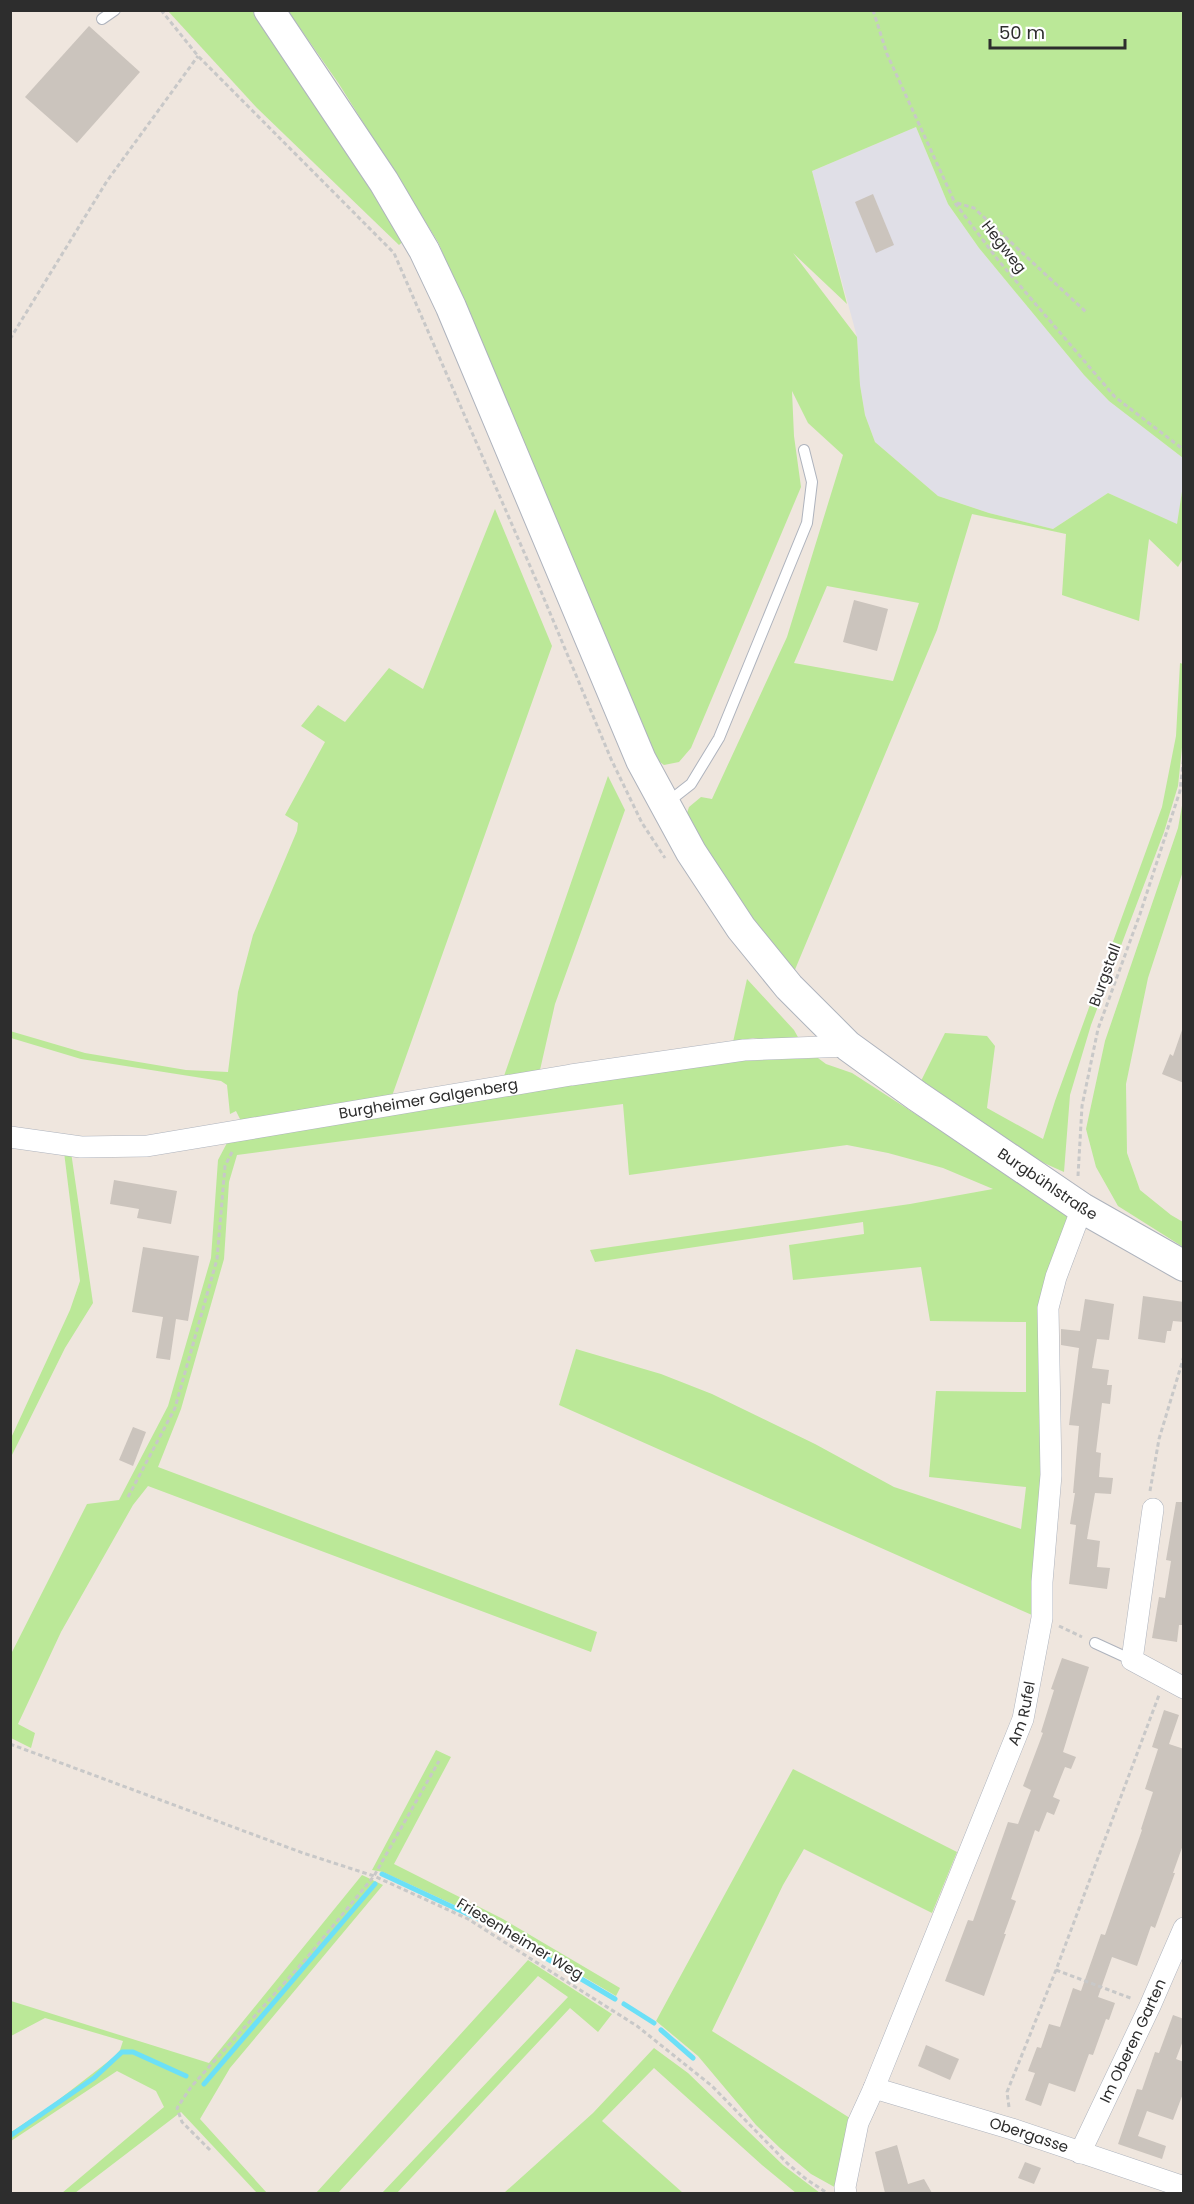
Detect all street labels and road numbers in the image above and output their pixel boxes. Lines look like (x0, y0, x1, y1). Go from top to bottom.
street label: Hegweg (977, 216, 1032, 277)
street label: Burgstall (1083, 941, 1126, 1009)
street label: Burgheimer Galgenberg (337, 1073, 519, 1124)
street label: Burgbühlstraße (994, 1143, 1102, 1225)
street label: Am Rufel (1002, 1679, 1040, 1749)
street label: Friesenheimer Weg (453, 1893, 587, 1985)
street label: Im Oberen Garten (1094, 1975, 1171, 2106)
street label: Obergasse (987, 2112, 1072, 2157)

